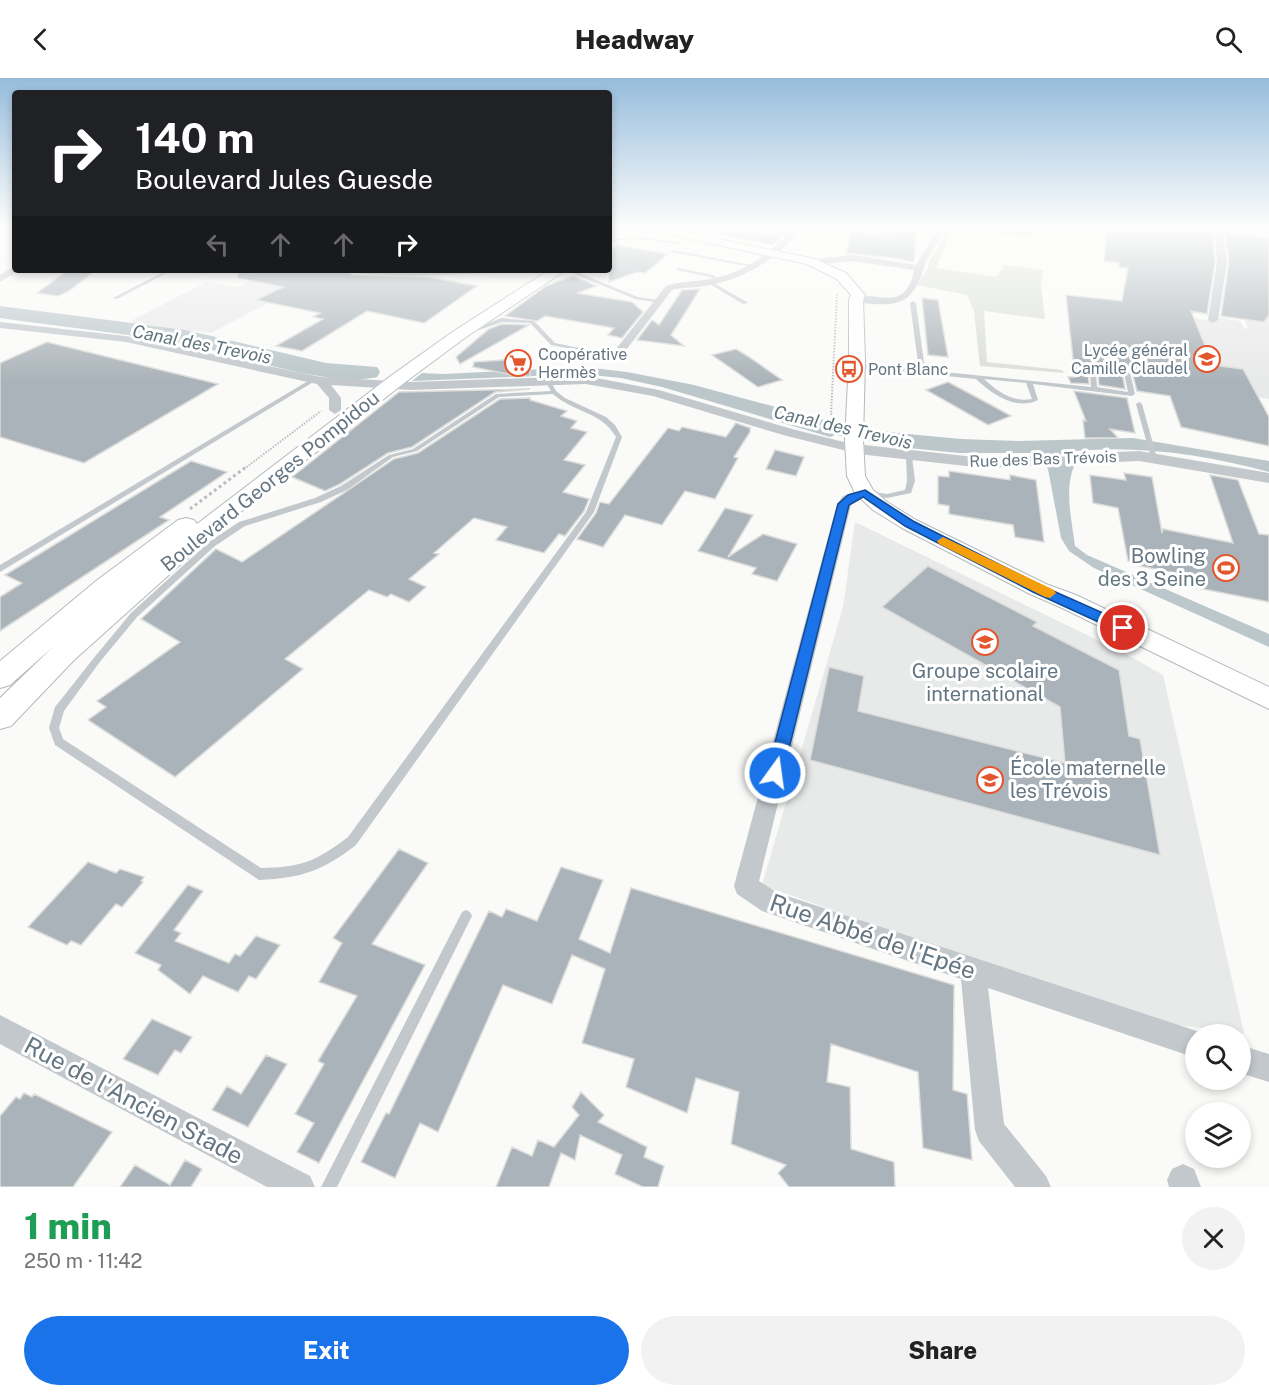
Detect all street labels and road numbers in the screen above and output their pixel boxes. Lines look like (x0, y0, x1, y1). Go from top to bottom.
street label: Boulevard Georges Pompidou (156, 385, 384, 577)
street label: Rue des Bas Trévois (969, 447, 1117, 471)
street label: Rue Abbé de l'Epée (766, 888, 980, 984)
street label: Rue de l'Ancien Stade (20, 1030, 248, 1170)

